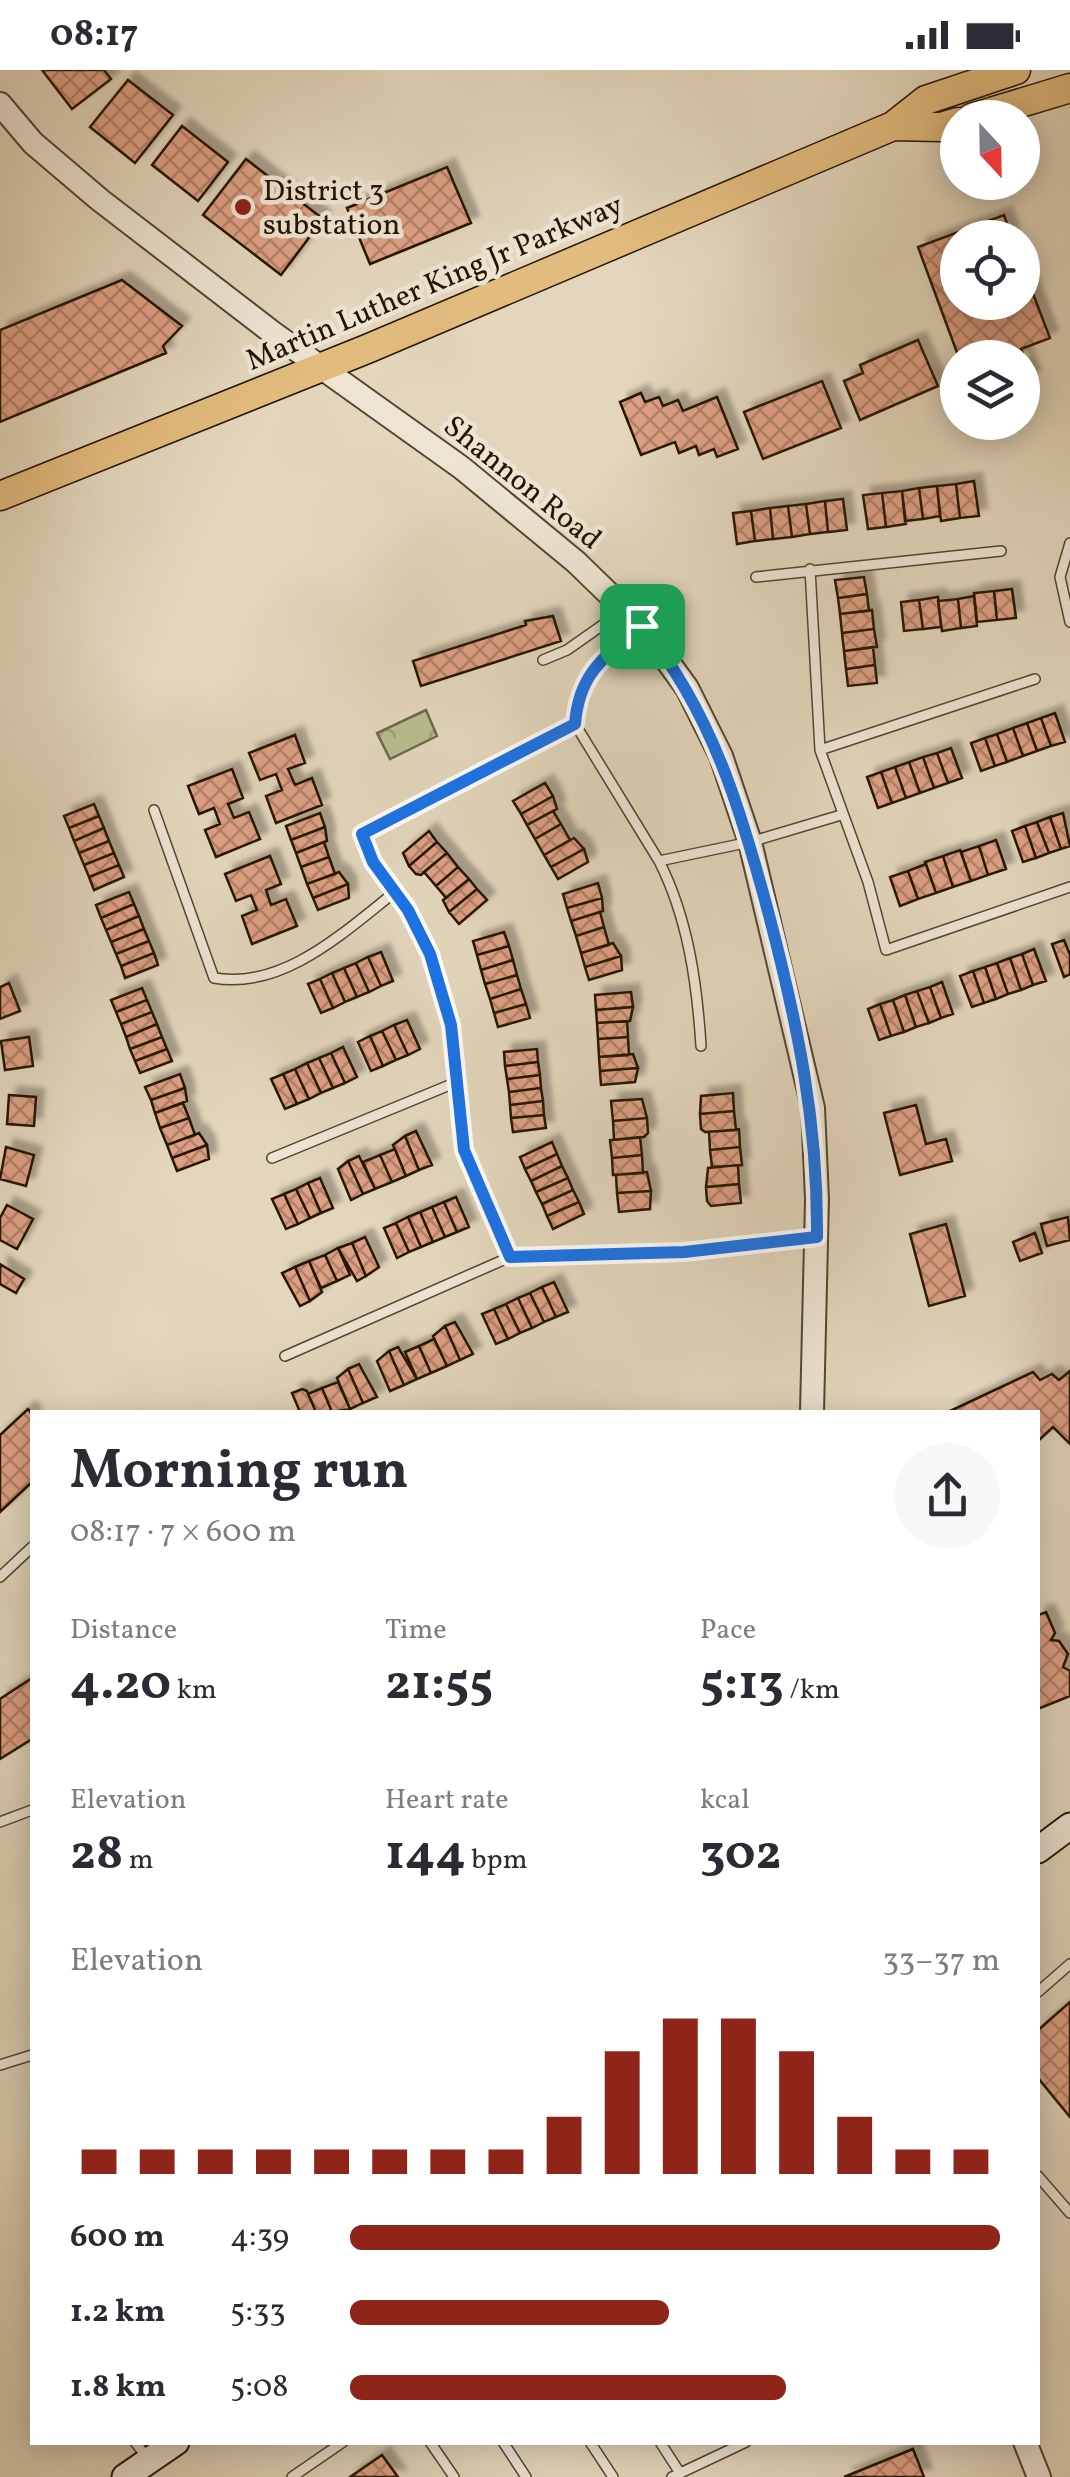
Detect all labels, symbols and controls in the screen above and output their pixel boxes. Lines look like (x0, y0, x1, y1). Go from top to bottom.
text: 08:17 (50, 9, 138, 62)
north arrow (940, 100, 1040, 200)
map controls (940, 100, 1040, 440)
place label: District 3 substation (263, 171, 400, 247)
street label: Martin Luther King Jr Parkway (240, 185, 630, 382)
marker: District 3 substation (232, 196, 254, 218)
button: locate (940, 220, 1040, 320)
button: layers (940, 340, 1040, 440)
street label: Shannon Road (434, 407, 610, 561)
pin (600, 584, 685, 669)
icon: arrive (615, 599, 670, 654)
text: Morning run (70, 1435, 409, 1511)
button: share (895, 1443, 1000, 1548)
text: 08:17 · 7 × 600 m (70, 1511, 296, 1555)
text: Distance (70, 1611, 177, 1650)
text: Time (385, 1611, 446, 1650)
text: Pace (700, 1611, 756, 1650)
text: 4.20 (70, 1650, 171, 1720)
text: 21:55 (385, 1650, 493, 1720)
text: 5:13 (700, 1650, 784, 1720)
text: km (171, 1671, 217, 1710)
text: /km (784, 1671, 840, 1710)
text: Elevation (70, 1781, 186, 1820)
text: Heart rate (385, 1781, 509, 1820)
text: kcal (700, 1781, 750, 1820)
text: 28 (70, 1820, 123, 1890)
text: 144 (385, 1820, 466, 1890)
text: 302 (700, 1820, 782, 1890)
text: m (123, 1841, 154, 1880)
text: bpm (466, 1841, 527, 1880)
text: Elevation (70, 1940, 203, 1984)
text: 33–37 m (883, 1940, 1000, 1984)
text: 600 m (70, 2216, 165, 2260)
text: 4:39 (230, 2216, 289, 2260)
text: 1.2 km (70, 2291, 165, 2335)
text: 5:33 (230, 2291, 286, 2335)
text: 1.8 km (70, 2366, 166, 2410)
text: 5:08 (230, 2366, 288, 2410)

